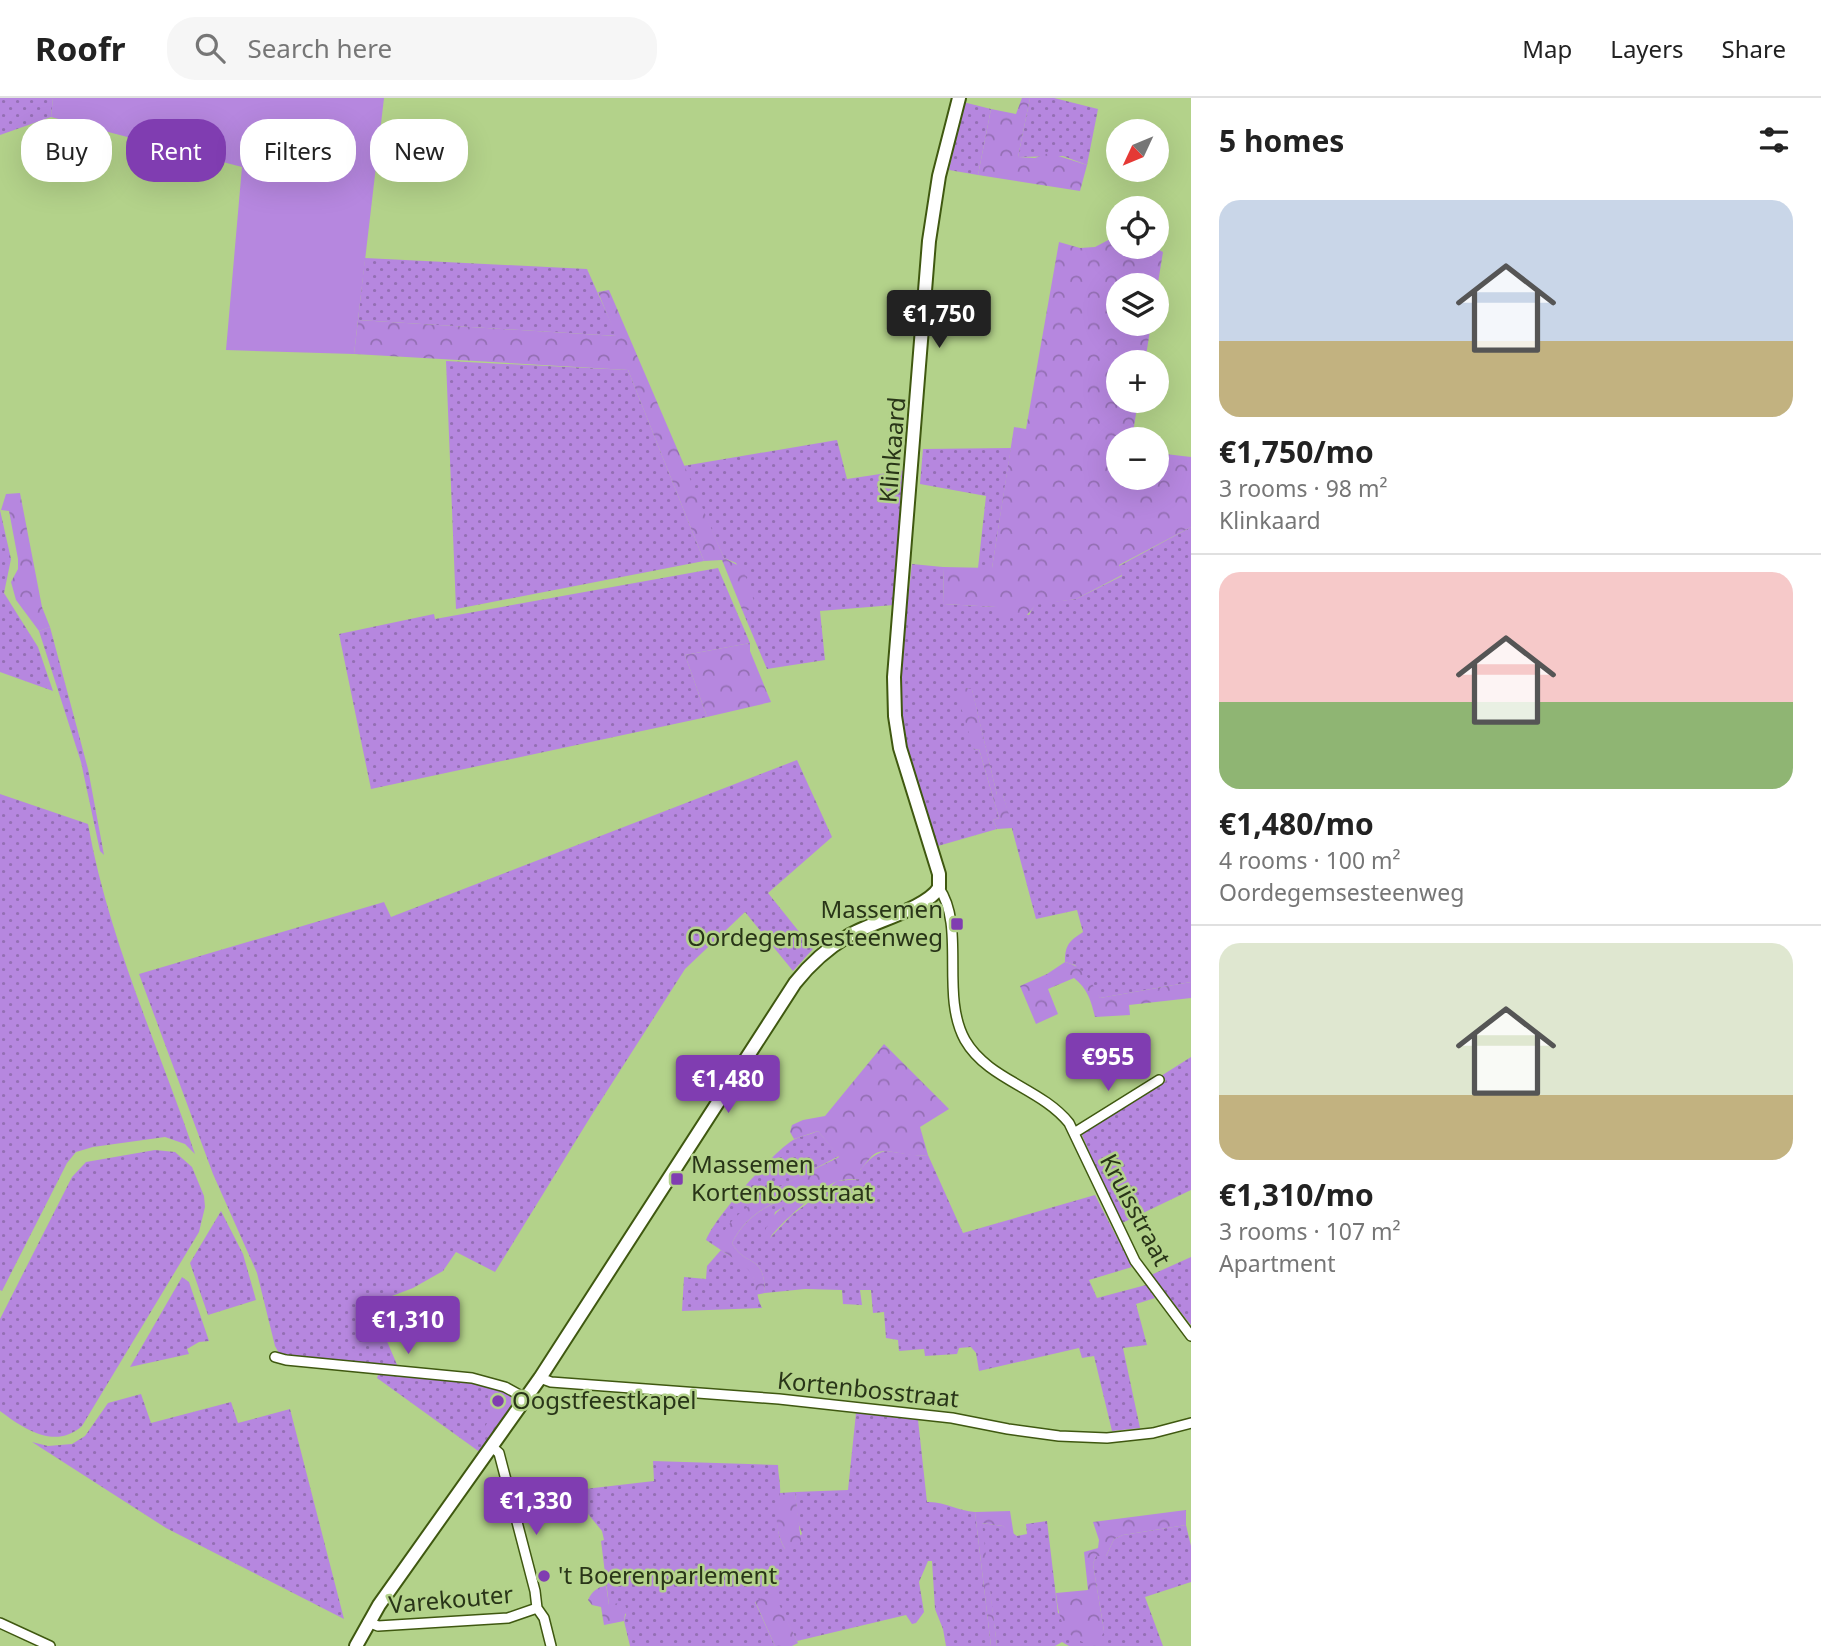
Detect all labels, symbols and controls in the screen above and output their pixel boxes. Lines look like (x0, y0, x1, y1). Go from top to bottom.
search box (167, 17, 657, 80)
text: Roofr (35, 26, 125, 71)
icon: search (191, 29, 229, 67)
text: Search here (247, 30, 392, 66)
text: Map (1522, 32, 1572, 65)
text: Layers (1610, 32, 1684, 65)
text: Share (1722, 32, 1786, 65)
chip: Buy (21, 119, 112, 182)
chip: Rent (126, 119, 226, 182)
chip: Filters (240, 119, 356, 182)
chip: New (370, 119, 468, 182)
north arrow (1106, 119, 1169, 182)
map controls (1106, 119, 1169, 490)
text: 5 homes (1219, 120, 1344, 161)
icon: filters (1755, 121, 1793, 159)
button: locate (1106, 196, 1169, 259)
icon: home (1443, 245, 1569, 371)
button: layers (1106, 273, 1169, 336)
pin: €1,750 (882, 290, 996, 350)
text: €1,750 (903, 297, 975, 329)
button: + (1106, 350, 1169, 413)
street label: Klinkaard (870, 396, 913, 504)
button: − (1106, 427, 1169, 490)
text: €1,750/mo (1219, 431, 1374, 472)
text: 3 rooms · 98 m² (1219, 472, 1388, 504)
text: Klinkaard (1219, 504, 1321, 536)
icon: home (1443, 617, 1569, 743)
text: €1,480/mo (1219, 803, 1374, 844)
text: 4 rooms · 100 m² (1219, 844, 1401, 876)
text: Oordegemsesteenweg (1219, 876, 1464, 908)
place label: Massemen Oordegemsesteenweg (687, 892, 943, 953)
marker: Massemen Oordegemsesteenweg (949, 916, 965, 932)
icon: home (1443, 988, 1569, 1114)
pin: €955 (1067, 1034, 1149, 1093)
text: €955 (1082, 1040, 1134, 1072)
pin: €1,480 (671, 1056, 785, 1115)
text: €1,480 (692, 1062, 764, 1094)
place label: Massemen Kortenbosstraat (691, 1147, 874, 1208)
street label: Kruisstraat (1093, 1147, 1180, 1271)
marker: Massemen Kortenbosstraat (669, 1171, 685, 1187)
text: €1,310/mo (1219, 1174, 1374, 1215)
text: 3 rooms · 107 m² (1219, 1215, 1401, 1247)
text: Apartment (1219, 1247, 1336, 1279)
pin: €1,310 (351, 1296, 465, 1356)
text: €1,310 (372, 1303, 444, 1335)
street label: Kortenbosstraat (776, 1363, 961, 1414)
place label: Oogstfeestkapel (512, 1383, 696, 1416)
marker: Oogstfeestkapel (490, 1393, 506, 1409)
pin: €1,330 (479, 1478, 593, 1537)
text: €1,330 (500, 1484, 572, 1516)
place label: 't Boerenparlement (558, 1558, 777, 1591)
marker: 't Boerenparlement (536, 1568, 552, 1584)
street label: Varekouter (387, 1577, 514, 1620)

